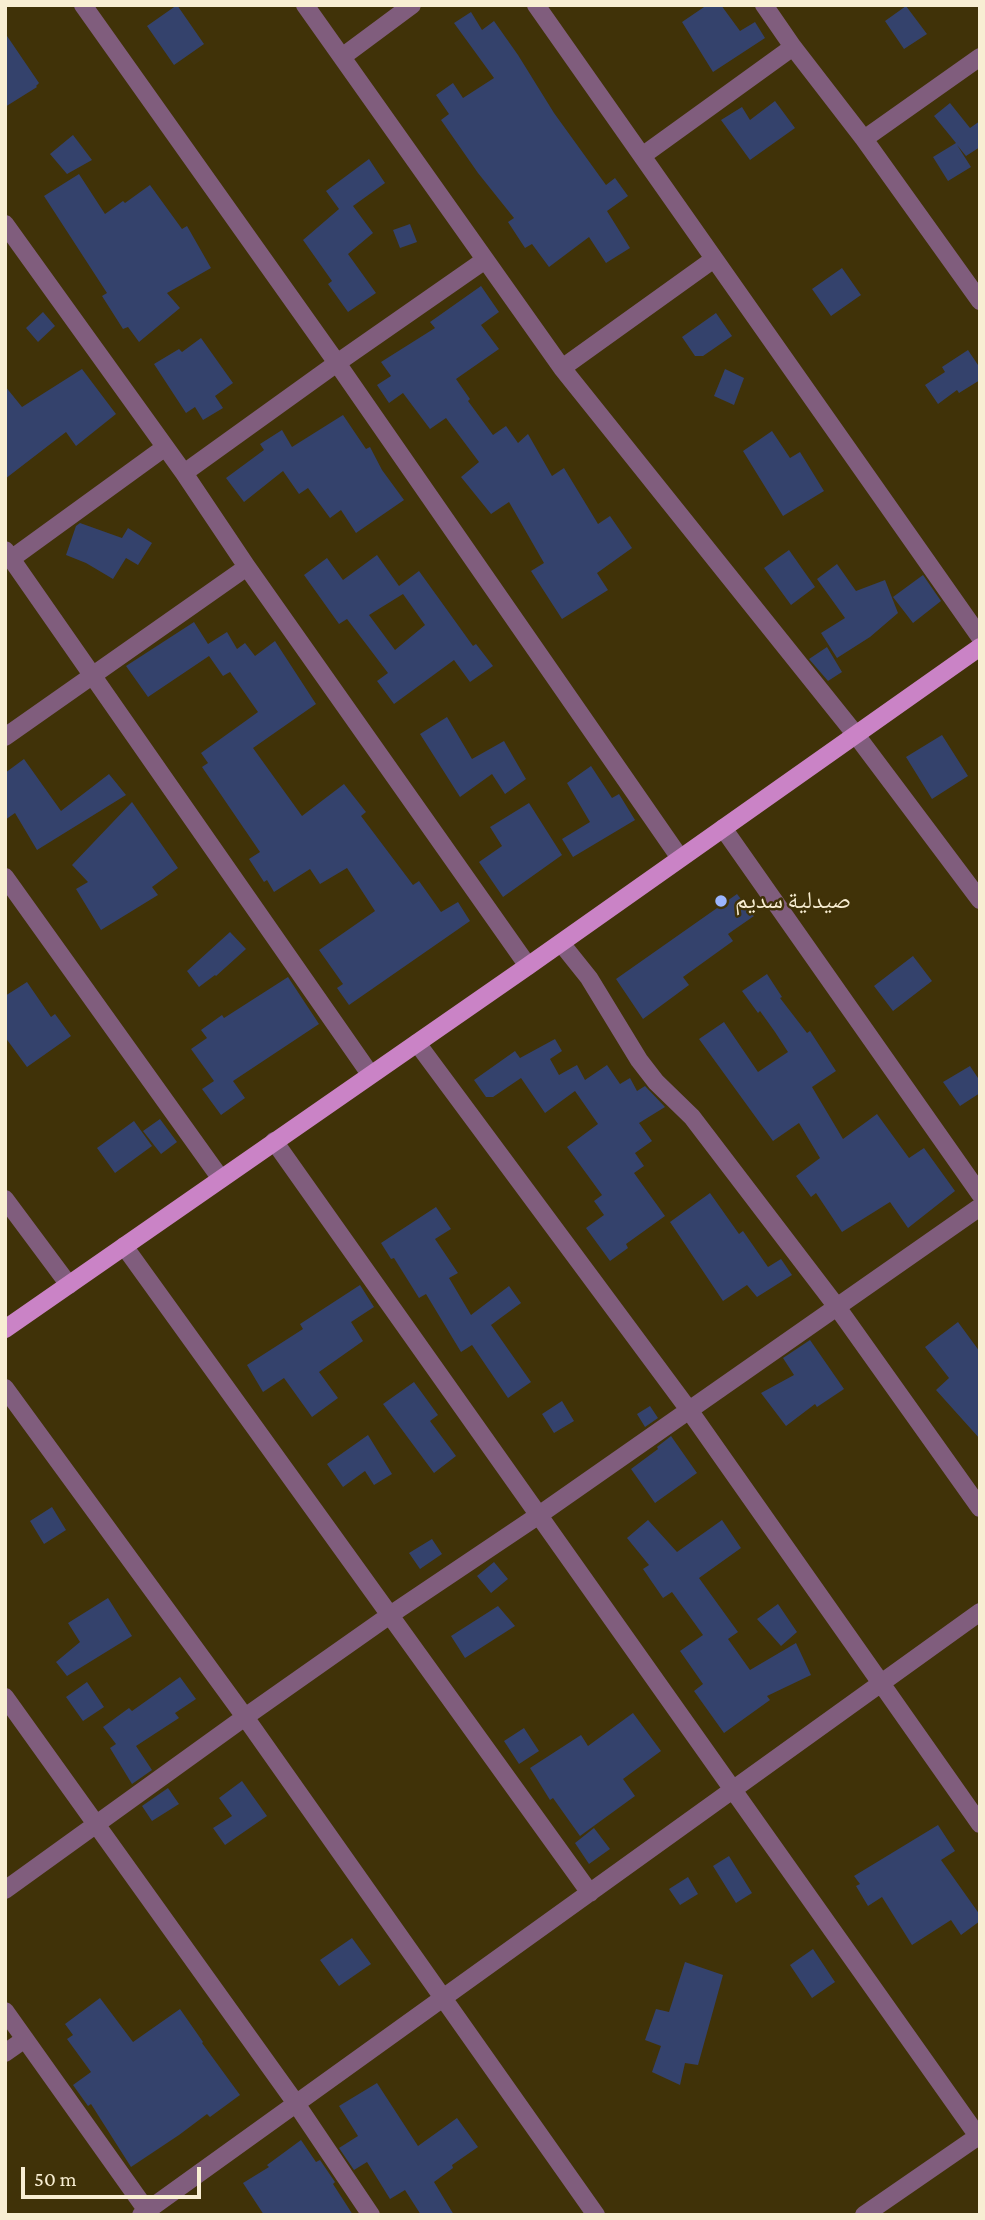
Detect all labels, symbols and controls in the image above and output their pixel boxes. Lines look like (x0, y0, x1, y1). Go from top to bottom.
place label: صيدلية سديم (735, 887, 851, 915)
marker: صيدلية سديم (713, 893, 729, 909)
scale bar (24, 2154, 205, 2198)
text: 50 m (34, 2167, 77, 2191)

